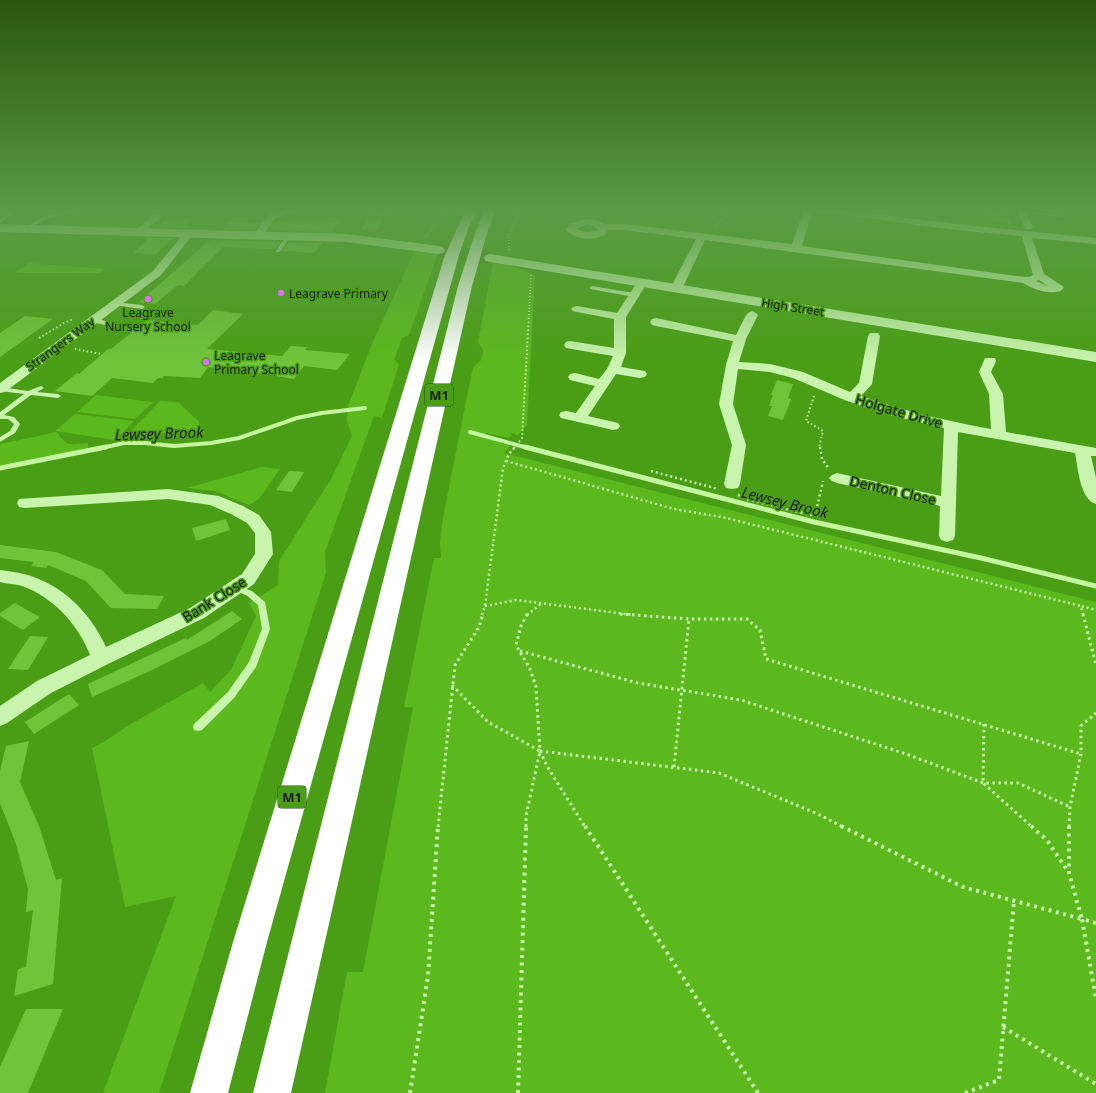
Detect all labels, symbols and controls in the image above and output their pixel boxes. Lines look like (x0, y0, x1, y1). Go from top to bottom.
place label: Leagrave Primary (289, 285, 389, 302)
marker: Leagrave Primary (276, 288, 286, 298)
marker: Leagrave Nursery School (143, 294, 153, 304)
street label: High Street (760, 294, 826, 320)
place label: Leagrave Nursery School (105, 304, 191, 335)
street label: Strangers Way (22, 313, 99, 375)
place label: Leagrave Primary School (214, 347, 299, 378)
marker: Leagrave Primary School (201, 357, 211, 367)
road number: M1 (425, 384, 453, 406)
street label: Holgate Drive (853, 389, 945, 433)
water label: Lewsey Brook (114, 421, 204, 445)
street label: Denton Close (848, 471, 938, 509)
water label: Lewsey Brook (740, 482, 831, 523)
street label: Bank Close (178, 572, 250, 626)
road number: M1 (278, 786, 306, 808)

